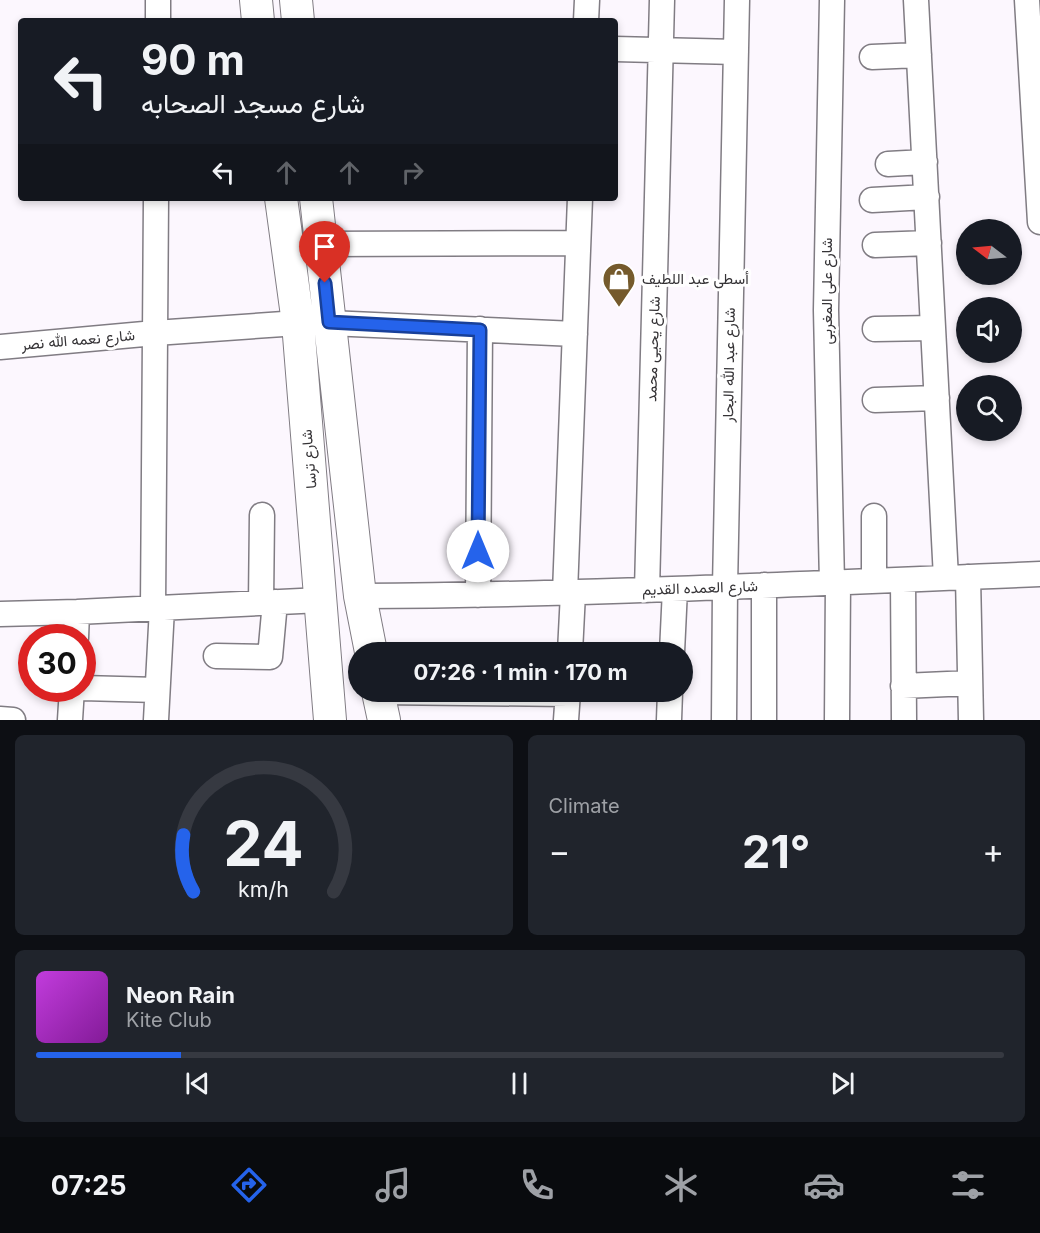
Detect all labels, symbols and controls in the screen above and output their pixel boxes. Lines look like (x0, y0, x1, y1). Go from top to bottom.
text: 90 m (141, 34, 245, 85)
icon: left (42, 42, 120, 120)
text: شارع مسجد الصحابه (141, 87, 365, 120)
icon: left (207, 156, 240, 189)
icon: ahead (270, 156, 303, 189)
icon: ahead (333, 156, 366, 189)
icon: right (396, 156, 429, 189)
north arrow (956, 219, 1022, 285)
map controls (956, 219, 1022, 441)
pin (299, 221, 350, 283)
icon: arrive (308, 230, 341, 263)
street label: شارع على المغربى (817, 237, 838, 344)
shop icon: أسطى عبد اللطيف (601, 261, 637, 308)
place label: أسطى عبد اللطيف (642, 269, 749, 289)
street label: شارع يحيى محمد (641, 296, 666, 402)
button: sound (956, 297, 1022, 363)
street label: شارع عبد الله البحار (718, 307, 741, 424)
street label: شارع نعمه الله نصر (19, 325, 136, 356)
button: search (956, 375, 1022, 441)
street label: شارع ترسا (296, 428, 323, 489)
position arrow (446, 519, 510, 583)
street label: شارع العمده القديم (642, 576, 758, 601)
speed limit sign: 30 (18, 624, 96, 702)
text: 07:26 · 1 min · 170 m (414, 659, 627, 685)
text: Climate (549, 794, 620, 818)
text: 24 (223, 806, 304, 881)
text: 21° (742, 824, 810, 879)
text: − (549, 831, 570, 871)
text: + (982, 831, 1004, 871)
text: km/h (238, 876, 289, 902)
text: Neon Rain (126, 982, 235, 1008)
text: Kite Club (126, 1008, 212, 1032)
icon: previous (181, 1067, 214, 1100)
icon: pause (503, 1067, 536, 1100)
icon: next (826, 1067, 859, 1100)
icon: directions (228, 1164, 270, 1206)
icon: music (372, 1164, 414, 1206)
icon: phone (516, 1164, 558, 1206)
icon: climate (660, 1164, 702, 1206)
icon: car (803, 1164, 845, 1206)
icon: filters (947, 1164, 989, 1206)
text: 07:25 (51, 1169, 127, 1202)

